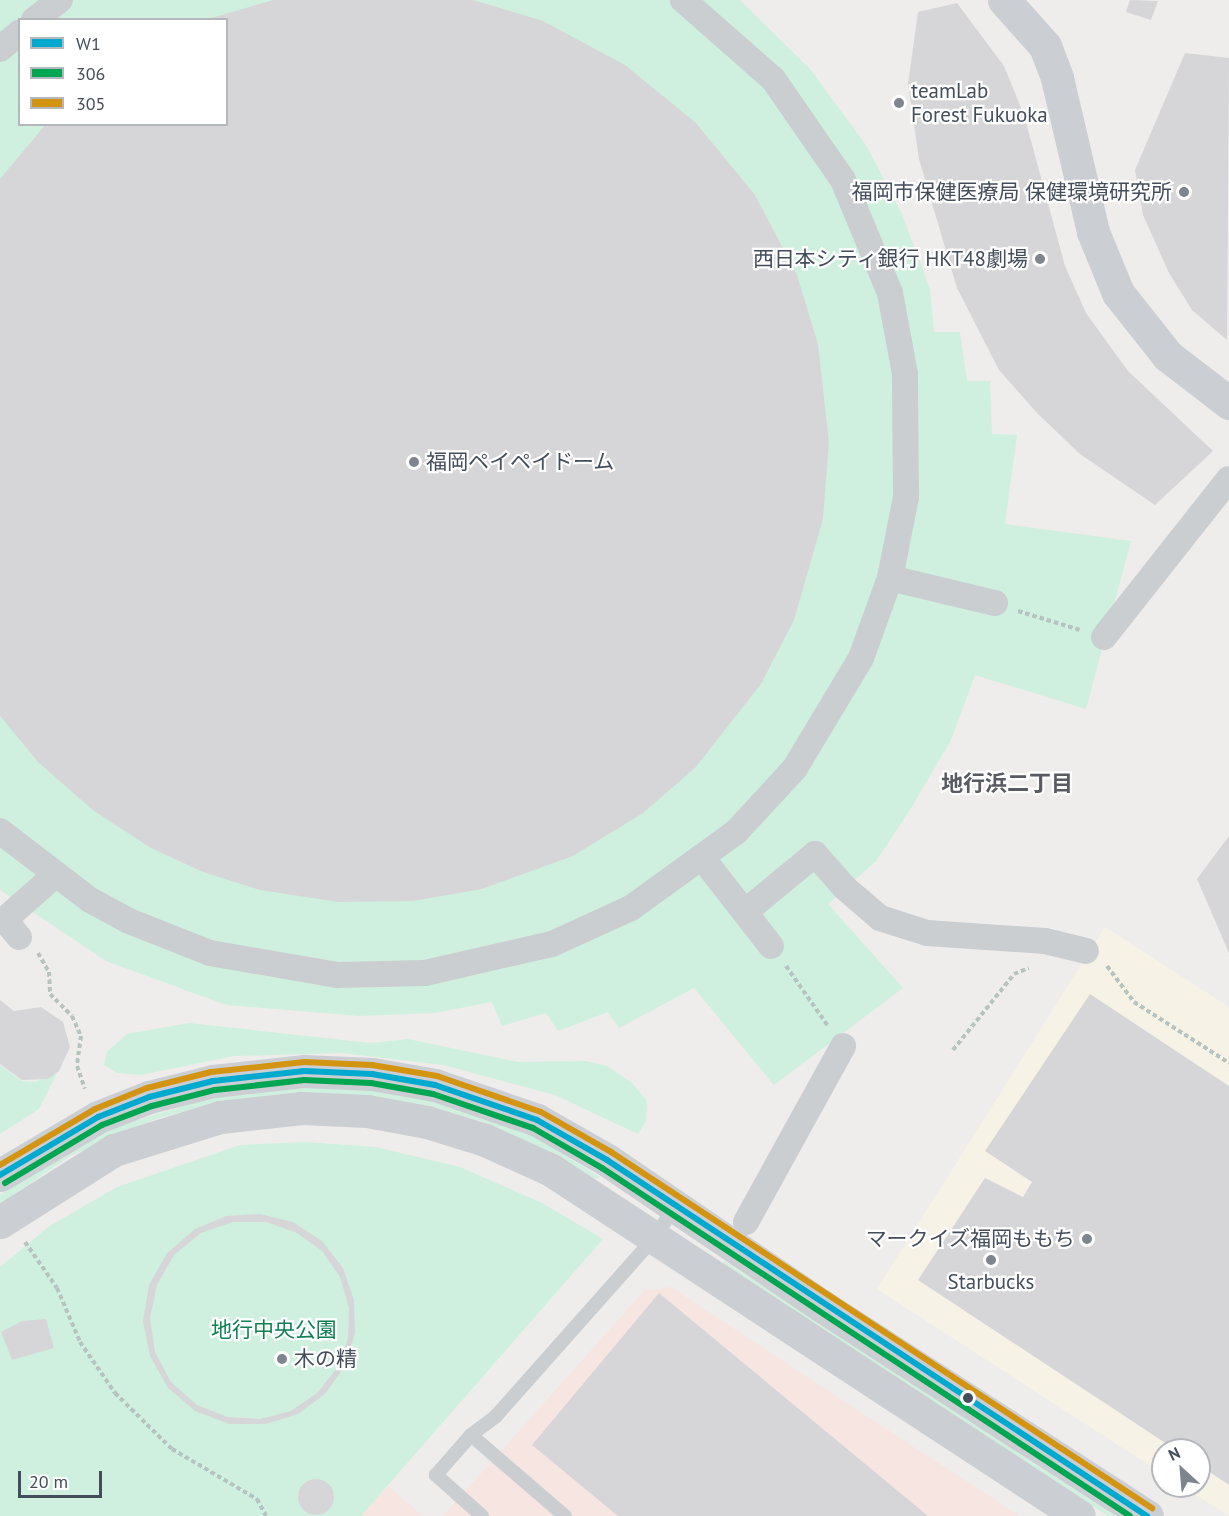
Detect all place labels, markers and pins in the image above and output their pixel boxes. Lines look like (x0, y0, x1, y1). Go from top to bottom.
place label: teamLab Forest Fukuoka (911, 78, 1048, 128)
marker: teamLab Forest Fukuoka (892, 96, 906, 110)
place label: 福岡市保健医療局 保健環境研究所 (851, 179, 1172, 205)
marker: 福岡市保健医療局 保健環境研究所 (1177, 185, 1191, 199)
place label: 西日本シティ銀行 HKT48劇場 (752, 246, 1028, 272)
marker: 西日本シティ銀行 HKT48劇場 (1033, 252, 1047, 266)
place label: 福岡ペイペイドーム (426, 449, 615, 475)
marker: 福岡ペイペイドーム (407, 455, 421, 469)
place label: マークイズ福岡ももち (865, 1226, 1075, 1252)
marker: マークイズ福岡ももち (1080, 1232, 1094, 1246)
marker: Starbucks (984, 1253, 998, 1267)
place label: Starbucks (948, 1269, 1034, 1295)
place label: 木の精 (294, 1346, 357, 1372)
marker: 木の精 (275, 1352, 289, 1366)
unlabelled marker (962, 1392, 974, 1404)

